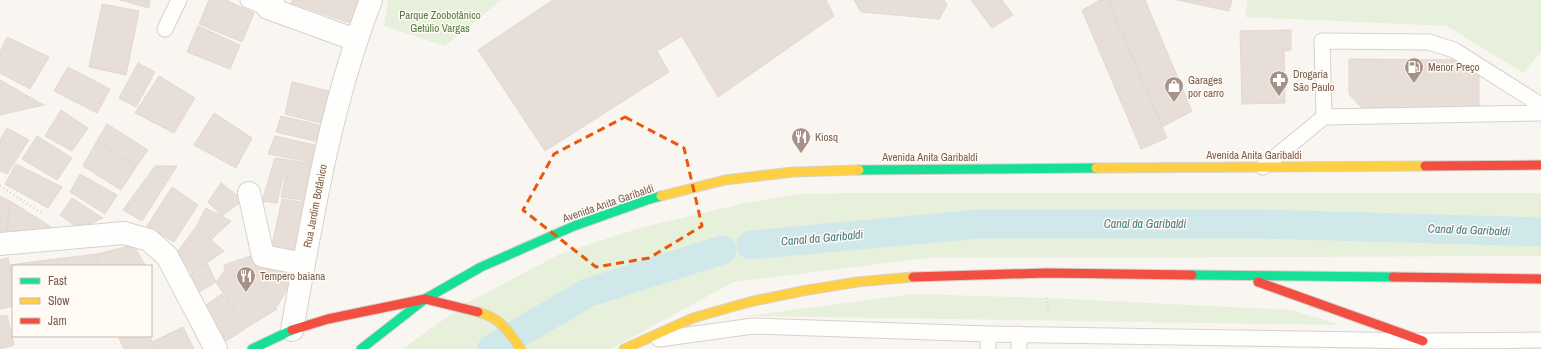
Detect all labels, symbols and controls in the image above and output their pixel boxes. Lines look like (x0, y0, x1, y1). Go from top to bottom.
park label: Parque Zoobotânico Getúlio Vargas (399, 8, 481, 35)
fuel station icon: Menor Preço (1403, 56, 1425, 84)
place label: Menor Preço (1428, 60, 1480, 74)
place label: Drogaria São Paulo (1293, 67, 1335, 94)
pharmacy icon: Drogaria São Paulo (1268, 69, 1290, 97)
place label: Garages por carro (1188, 73, 1224, 100)
shop icon: Garages por carro (1163, 75, 1185, 103)
restaurant icon: Kiosq (790, 126, 812, 154)
place label: Kiosq (815, 130, 838, 144)
street label: Avenida Anita Garibaldi (1205, 148, 1302, 162)
street label: Avenida Anita Garibaldi (881, 150, 978, 164)
street label: Rua Jardim Botânico (300, 163, 330, 249)
street label: Avenida Anita Garibaldi (560, 181, 655, 226)
water label: Canal da Garibaldi (1104, 216, 1187, 232)
water label: Canal da Garibaldi (1427, 221, 1511, 239)
water label: Canal da Garibaldi (780, 226, 864, 250)
legend (12, 265, 152, 337)
restaurant icon: Tempero baiana (235, 265, 257, 293)
place label: Tempero baiana (260, 269, 325, 283)
text: Fast (48, 273, 67, 289)
text: Slow (48, 293, 70, 309)
text: Jam (48, 313, 67, 329)

